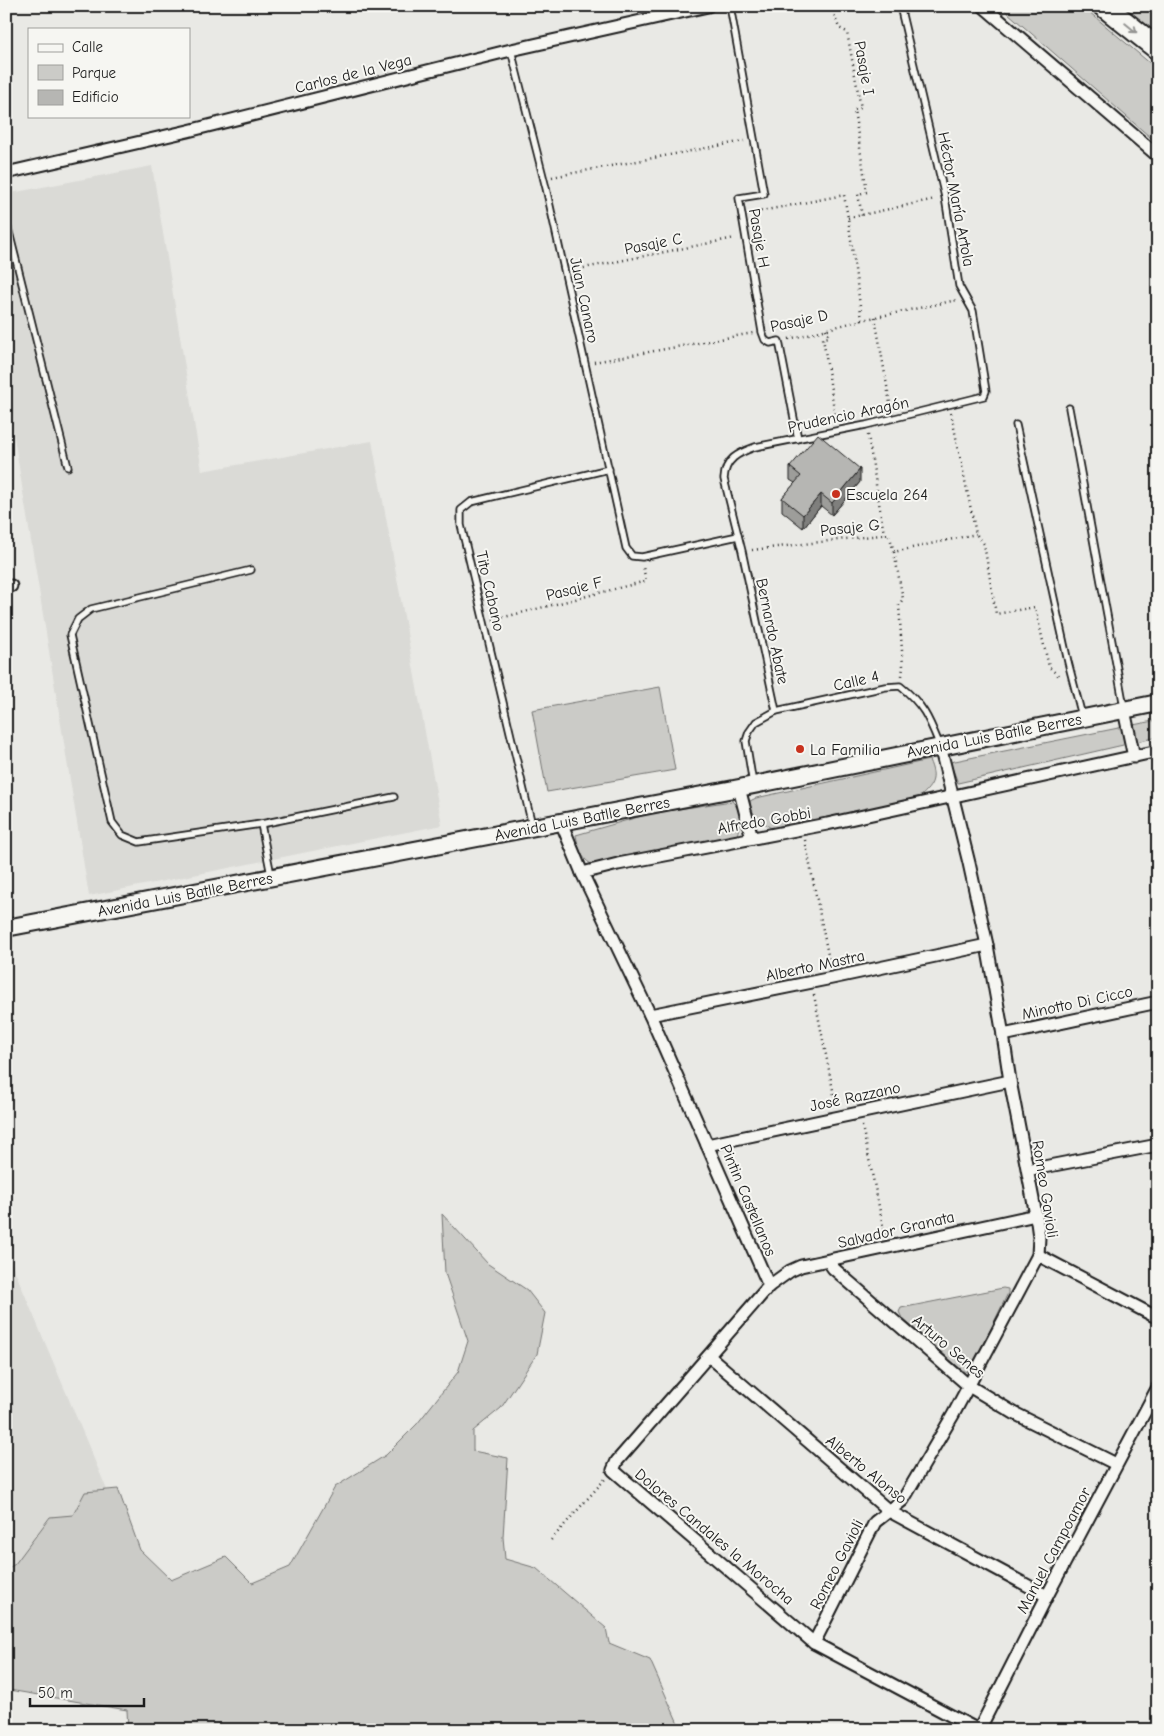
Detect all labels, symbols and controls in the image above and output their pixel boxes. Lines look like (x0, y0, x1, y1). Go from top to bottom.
one-way arrow (1124, 22, 1137, 33)
legend (28, 28, 190, 118)
text: Calle (72, 38, 104, 56)
street label: Pasaje I (850, 40, 878, 97)
street label: Carlos de la Vega (293, 51, 413, 97)
text: Parque (72, 64, 117, 82)
text: Edificio (72, 88, 119, 106)
street label: Héctor María Artola (934, 130, 978, 268)
street label: Pasaje H (745, 207, 773, 269)
street label: Pasaje C (623, 230, 684, 258)
street label: Juan Canaro (566, 255, 602, 345)
street label: Pasaje D (769, 306, 830, 336)
street label: Prudencio Aragón (786, 393, 910, 437)
place label: Escuela 264 (846, 486, 928, 504)
marker: Escuela 264 (830, 488, 842, 500)
street label: Pasaje G (819, 516, 881, 540)
street label: Tito Cabano (472, 549, 508, 633)
street label: Pasaje F (544, 573, 605, 605)
street label: Bernardo Abate (752, 577, 792, 686)
street label: Calle 4 (832, 667, 881, 695)
street label: Avenida Luis Batlle Berres (905, 710, 1084, 762)
place label: La Familia (810, 741, 880, 759)
marker: La Familia (794, 743, 806, 755)
street label: Avenida Luis Batlle Berres (493, 793, 672, 845)
street label: Alfredo Gobbi (716, 804, 812, 838)
street label: Avenida Luis Batlle Berres (96, 869, 275, 921)
street label: Alberto Mastra (764, 947, 866, 985)
street label: Minotto Di Cicco (1020, 982, 1134, 1024)
street label: José Razzano (808, 1079, 902, 1115)
street label: Romeo Gavioli (1028, 1139, 1062, 1239)
street label: Pintin Castellanos (716, 1142, 780, 1259)
street label: Salvador Granata (836, 1208, 956, 1252)
street label: Arturo Senes (909, 1311, 988, 1382)
street label: Alberto Alonso (822, 1432, 910, 1508)
street label: Dolores Candales la Morocha (631, 1465, 797, 1609)
street label: Manuel Campoamor (1013, 1484, 1095, 1617)
street label: Romeo Gavioli (807, 1516, 867, 1612)
scale bar (30, 1676, 144, 1708)
text: 50 m (38, 1684, 73, 1702)

